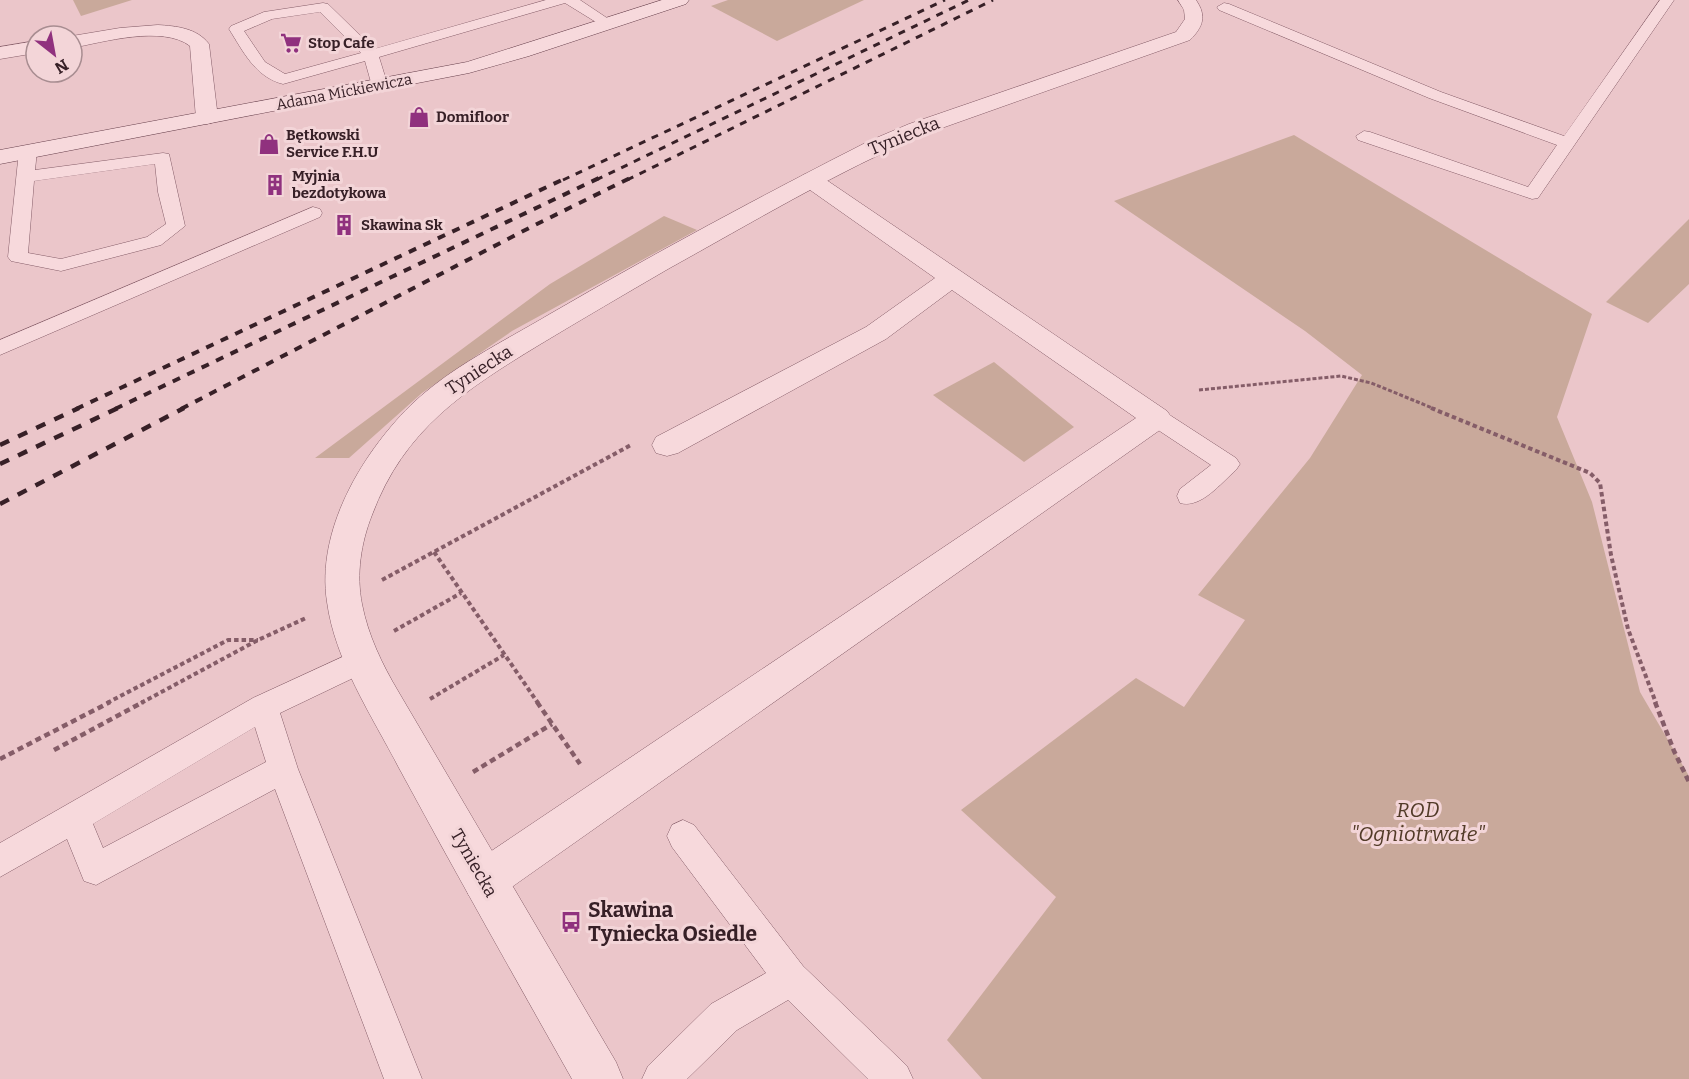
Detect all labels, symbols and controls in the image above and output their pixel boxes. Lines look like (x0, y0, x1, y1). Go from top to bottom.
north arrow (24, 24, 84, 84)
supermarket icon: Stop Cafe (279, 31, 303, 55)
place label: Stop Cafe (308, 34, 374, 52)
text: N (51, 55, 72, 78)
street label: Adama Mickiewicza (274, 70, 414, 114)
shop icon: Domifloor (407, 105, 431, 129)
place label: Domifloor (436, 108, 509, 126)
street label: Tyniecka (865, 112, 943, 160)
place label: Bętkowski Service F.H.U (286, 126, 378, 161)
shop icon: Bętkowski Service F.H.U (257, 132, 281, 156)
place label: Myjnia bezdotykowa (292, 167, 387, 202)
building icon: Myjnia bezdotykowa (263, 173, 287, 197)
building icon: Skawina Sk (332, 213, 356, 237)
place label: Skawina Sk (361, 216, 443, 234)
street label: Tyniecka (442, 340, 517, 400)
park label: ROD "Ogniotrwałe" (1351, 797, 1485, 847)
street label: Tyniecka (446, 825, 502, 901)
place label: Skawina Tyniecka Osiedle (588, 897, 757, 947)
bus stop icon: Skawina Tyniecka Osiedle (559, 910, 583, 934)

